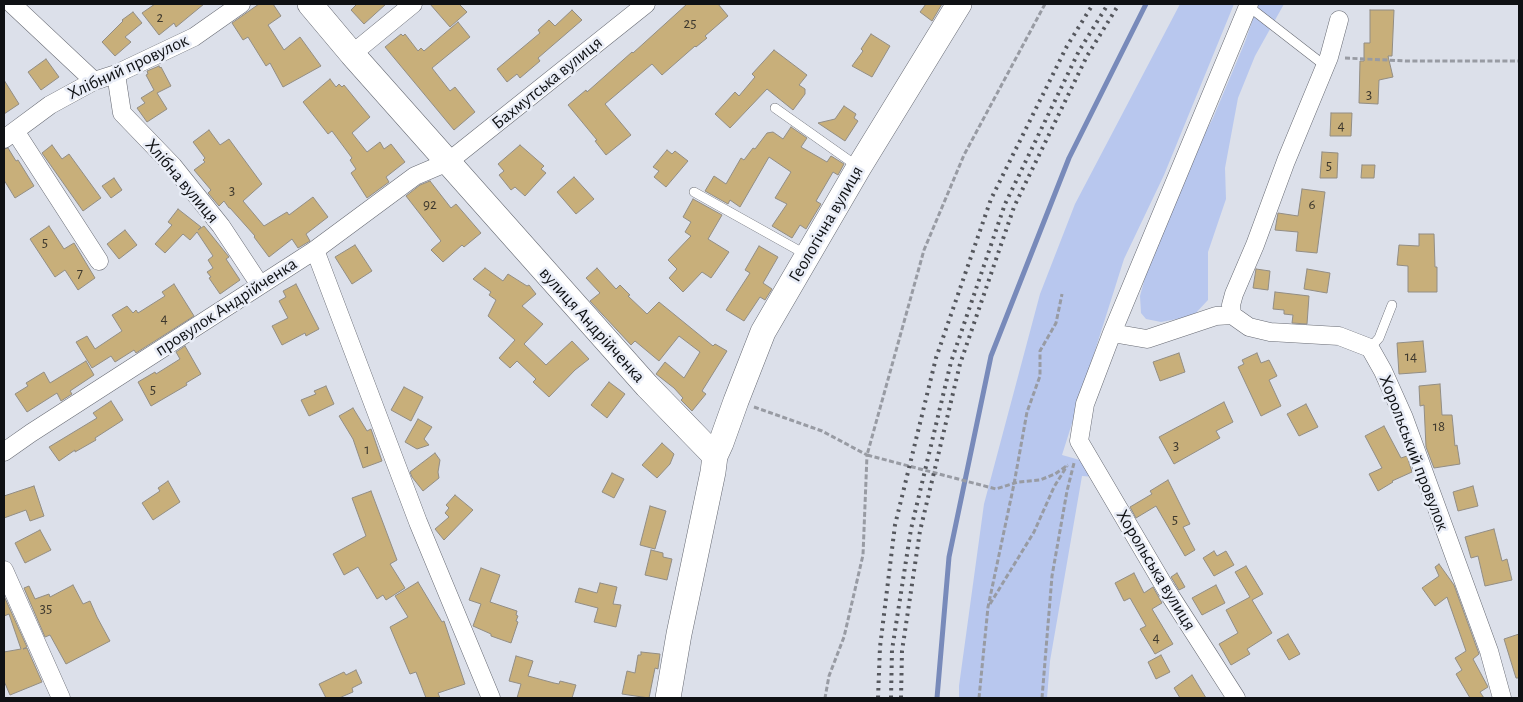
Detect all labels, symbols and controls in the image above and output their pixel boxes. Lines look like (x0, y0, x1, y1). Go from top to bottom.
house number: 2 (157, 8, 163, 26)
house number: 25 (683, 14, 697, 32)
street label: Хлібний провулок (64, 30, 192, 104)
street label: Бахмутська вулиця (487, 32, 607, 134)
house number: 3 (1366, 85, 1372, 103)
house number: 4 (1337, 116, 1345, 134)
street label: Хлібна вулиця (140, 134, 224, 228)
house number: 5 (1326, 156, 1332, 174)
street label: Геологічна вулиця (784, 162, 868, 286)
house number: 3 (229, 181, 235, 199)
house number: 92 (423, 195, 437, 213)
house number: 6 (1308, 195, 1316, 213)
house number: 5 (42, 233, 48, 251)
street label: провулок Андрійченка (151, 253, 301, 361)
street label: вулиця Андрійченка (534, 263, 650, 387)
house number: 7 (77, 264, 83, 282)
house number: 4 (160, 309, 168, 327)
house number: 14 (1405, 347, 1417, 365)
street label: Хорольський провулок (1374, 372, 1454, 534)
house number: 5 (150, 380, 156, 398)
house number: 18 (1433, 417, 1445, 435)
house number: 3 (1173, 436, 1179, 454)
house number: 1 (364, 440, 370, 458)
street label: Хорольська вулиця (1111, 506, 1201, 634)
house number: 5 (1172, 510, 1178, 528)
house number: 35 (40, 599, 52, 617)
house number: 4 (1152, 628, 1160, 646)

